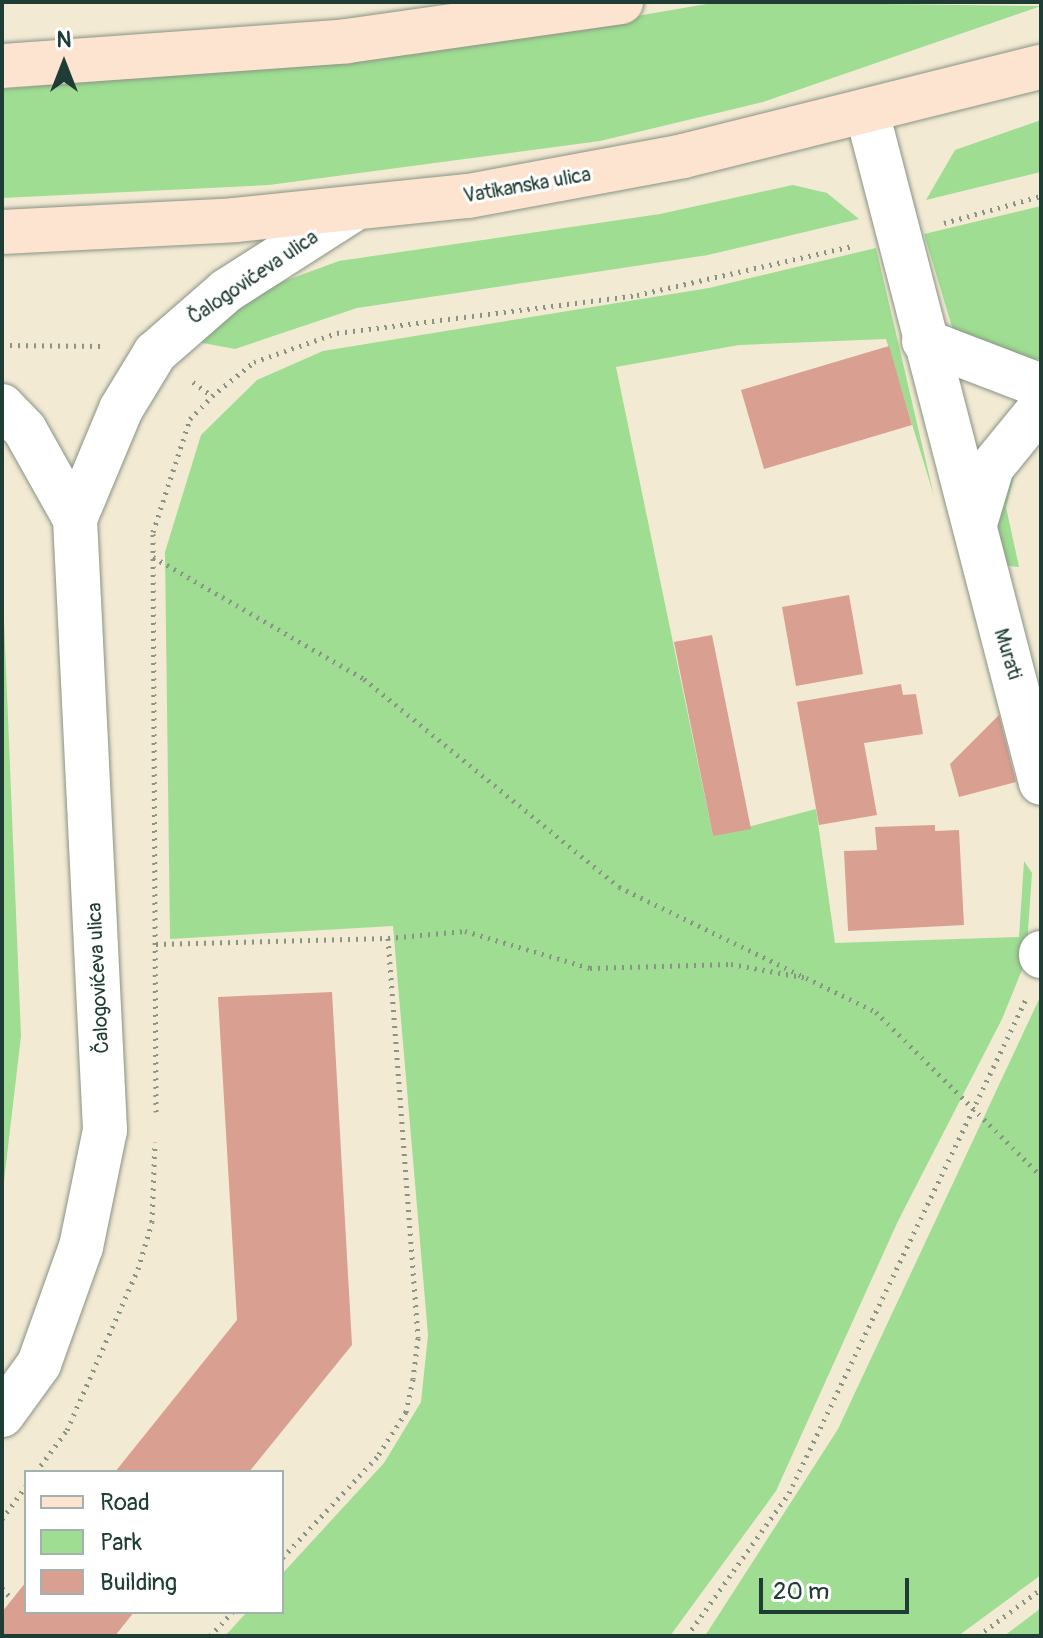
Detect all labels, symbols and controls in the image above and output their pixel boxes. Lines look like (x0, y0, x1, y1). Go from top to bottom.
north arrow (24, 24, 104, 104)
text: N (57, 26, 71, 54)
street label: Vatikanska ulica (461, 162, 593, 208)
street label: Čalogovićeva ulica (184, 225, 322, 329)
street label: Murati (989, 626, 1027, 682)
street label: Čalogovićeva ulica (82, 902, 114, 1054)
legend (24, 1470, 284, 1614)
text: Road (100, 1488, 150, 1517)
text: Park (100, 1528, 142, 1557)
scale bar (763, 1562, 913, 1612)
text: Building (100, 1568, 177, 1597)
text: 20 m (773, 1577, 829, 1606)

